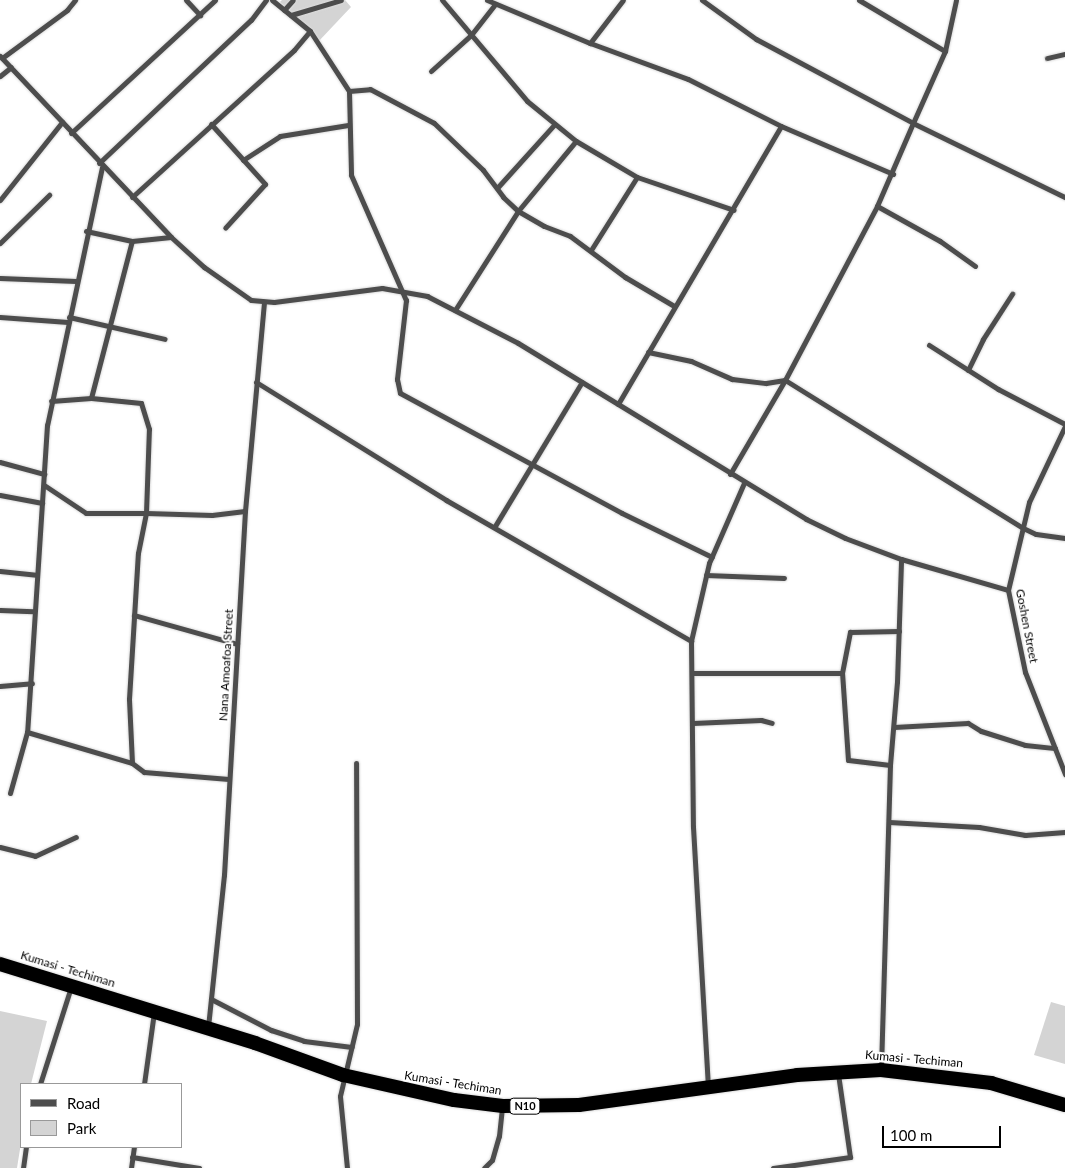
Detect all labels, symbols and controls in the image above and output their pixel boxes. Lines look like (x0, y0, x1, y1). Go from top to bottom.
street label: Goshen Street (1013, 588, 1041, 664)
street label: Nana Amoafoa Street (216, 608, 236, 722)
street label: Kumasi - Techiman (19, 948, 117, 990)
street label: Kumasi - Techiman (864, 1048, 964, 1070)
street label: Kumasi - Techiman (403, 1068, 503, 1098)
legend (20, 1083, 182, 1148)
text: Road (67, 1094, 100, 1112)
road number: N10 (509, 1098, 541, 1114)
scale bar (885, 1116, 1004, 1148)
text: Park (67, 1119, 96, 1137)
text: 100 m (890, 1126, 932, 1144)

